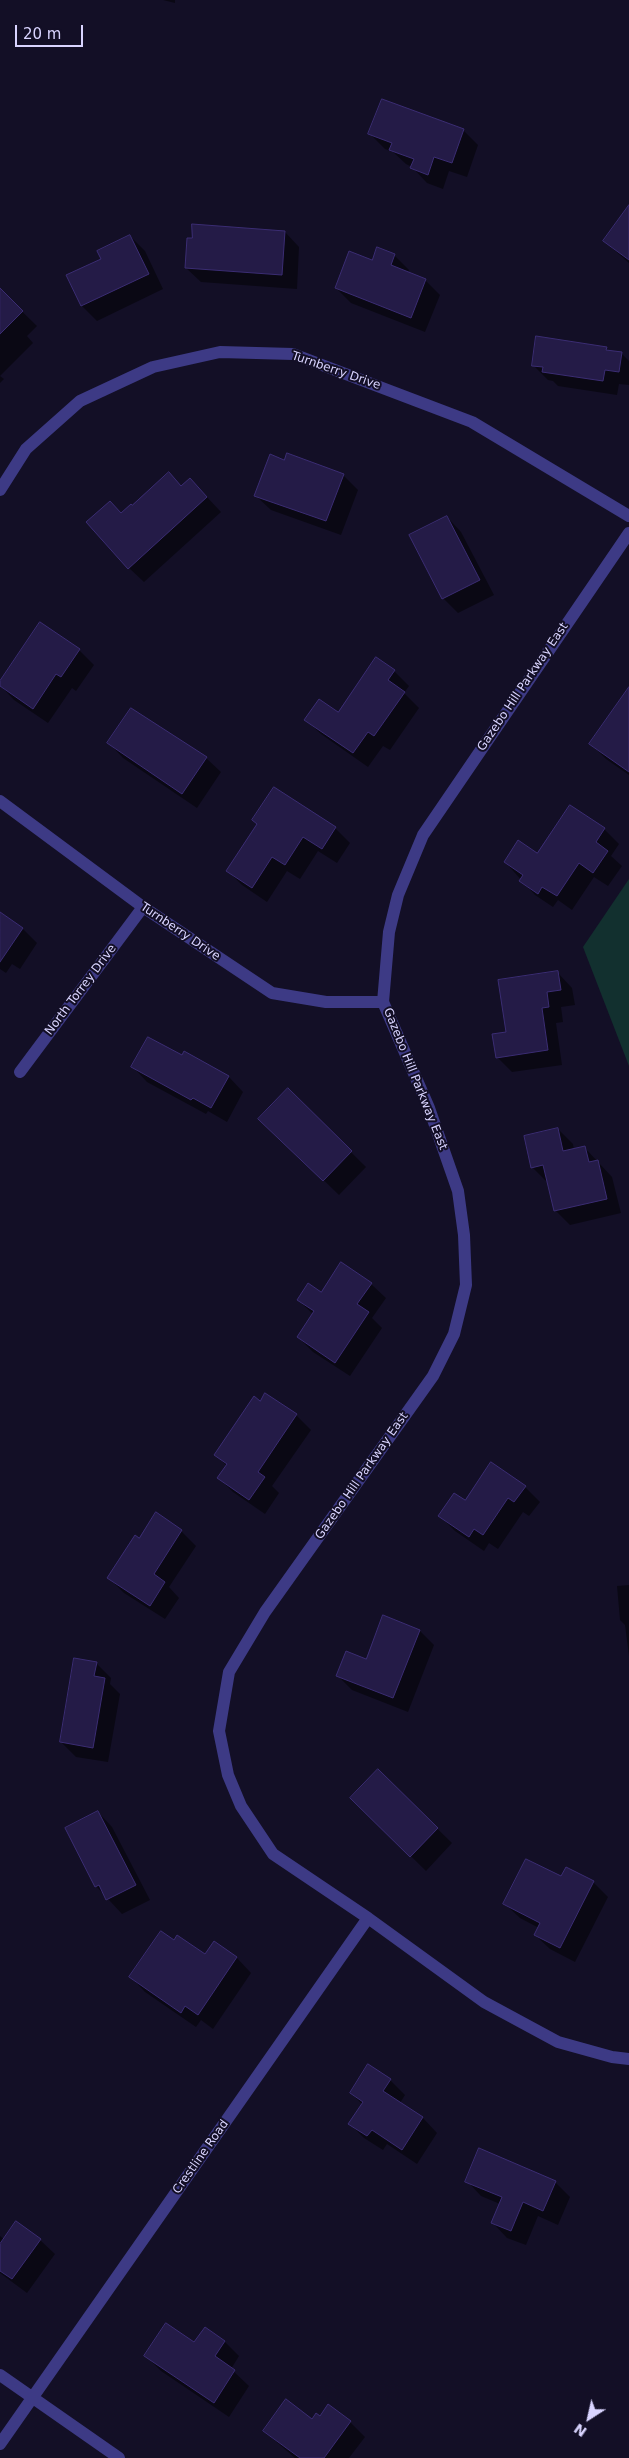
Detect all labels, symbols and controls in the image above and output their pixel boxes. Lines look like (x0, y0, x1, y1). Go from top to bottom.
scale bar (18, 15, 85, 47)
text: 20 m (23, 25, 61, 43)
street label: Turnberry Drive (290, 349, 382, 393)
street label: Gazebo Hill Parkway East (475, 620, 571, 754)
street label: Turnberry Drive (137, 900, 223, 964)
street label: North Torrey Drive (42, 942, 120, 1038)
street label: Gazebo Hill Parkway East (380, 1006, 450, 1152)
street label: Gazebo Hill Parkway East (313, 1410, 411, 1542)
street label: Crestline Road (170, 2117, 232, 2197)
north arrow (564, 2393, 614, 2443)
text: N (571, 2420, 590, 2440)

